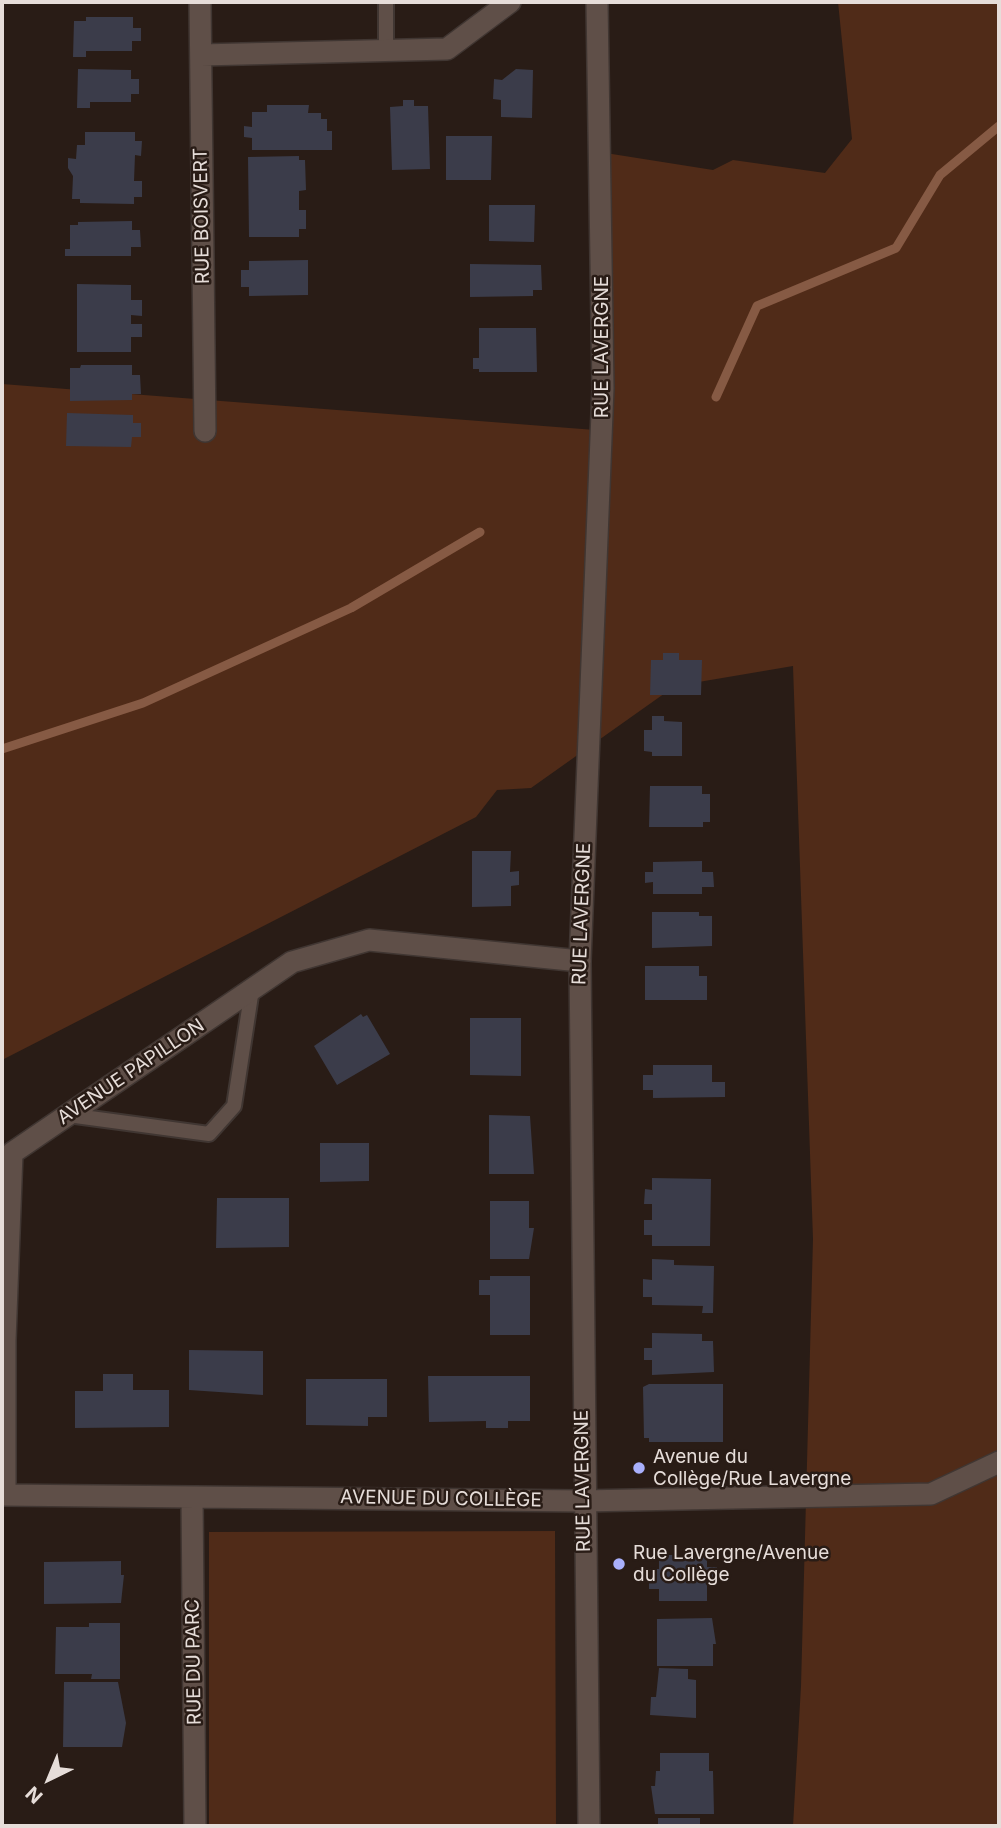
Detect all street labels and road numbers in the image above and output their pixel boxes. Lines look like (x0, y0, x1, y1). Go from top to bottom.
street label: RUE BOISVERT (189, 148, 215, 284)
street label: RUE LAVERGNE (591, 276, 613, 418)
street label: RUE LAVERGNE (568, 842, 596, 986)
street label: AVENUE PAPILLON (53, 1014, 209, 1130)
street label: RUE LAVERGNE (570, 1410, 596, 1552)
street label: AVENUE DU COLLÈGE (340, 1486, 542, 1512)
street label: RUE DU PARC (181, 1599, 207, 1725)

